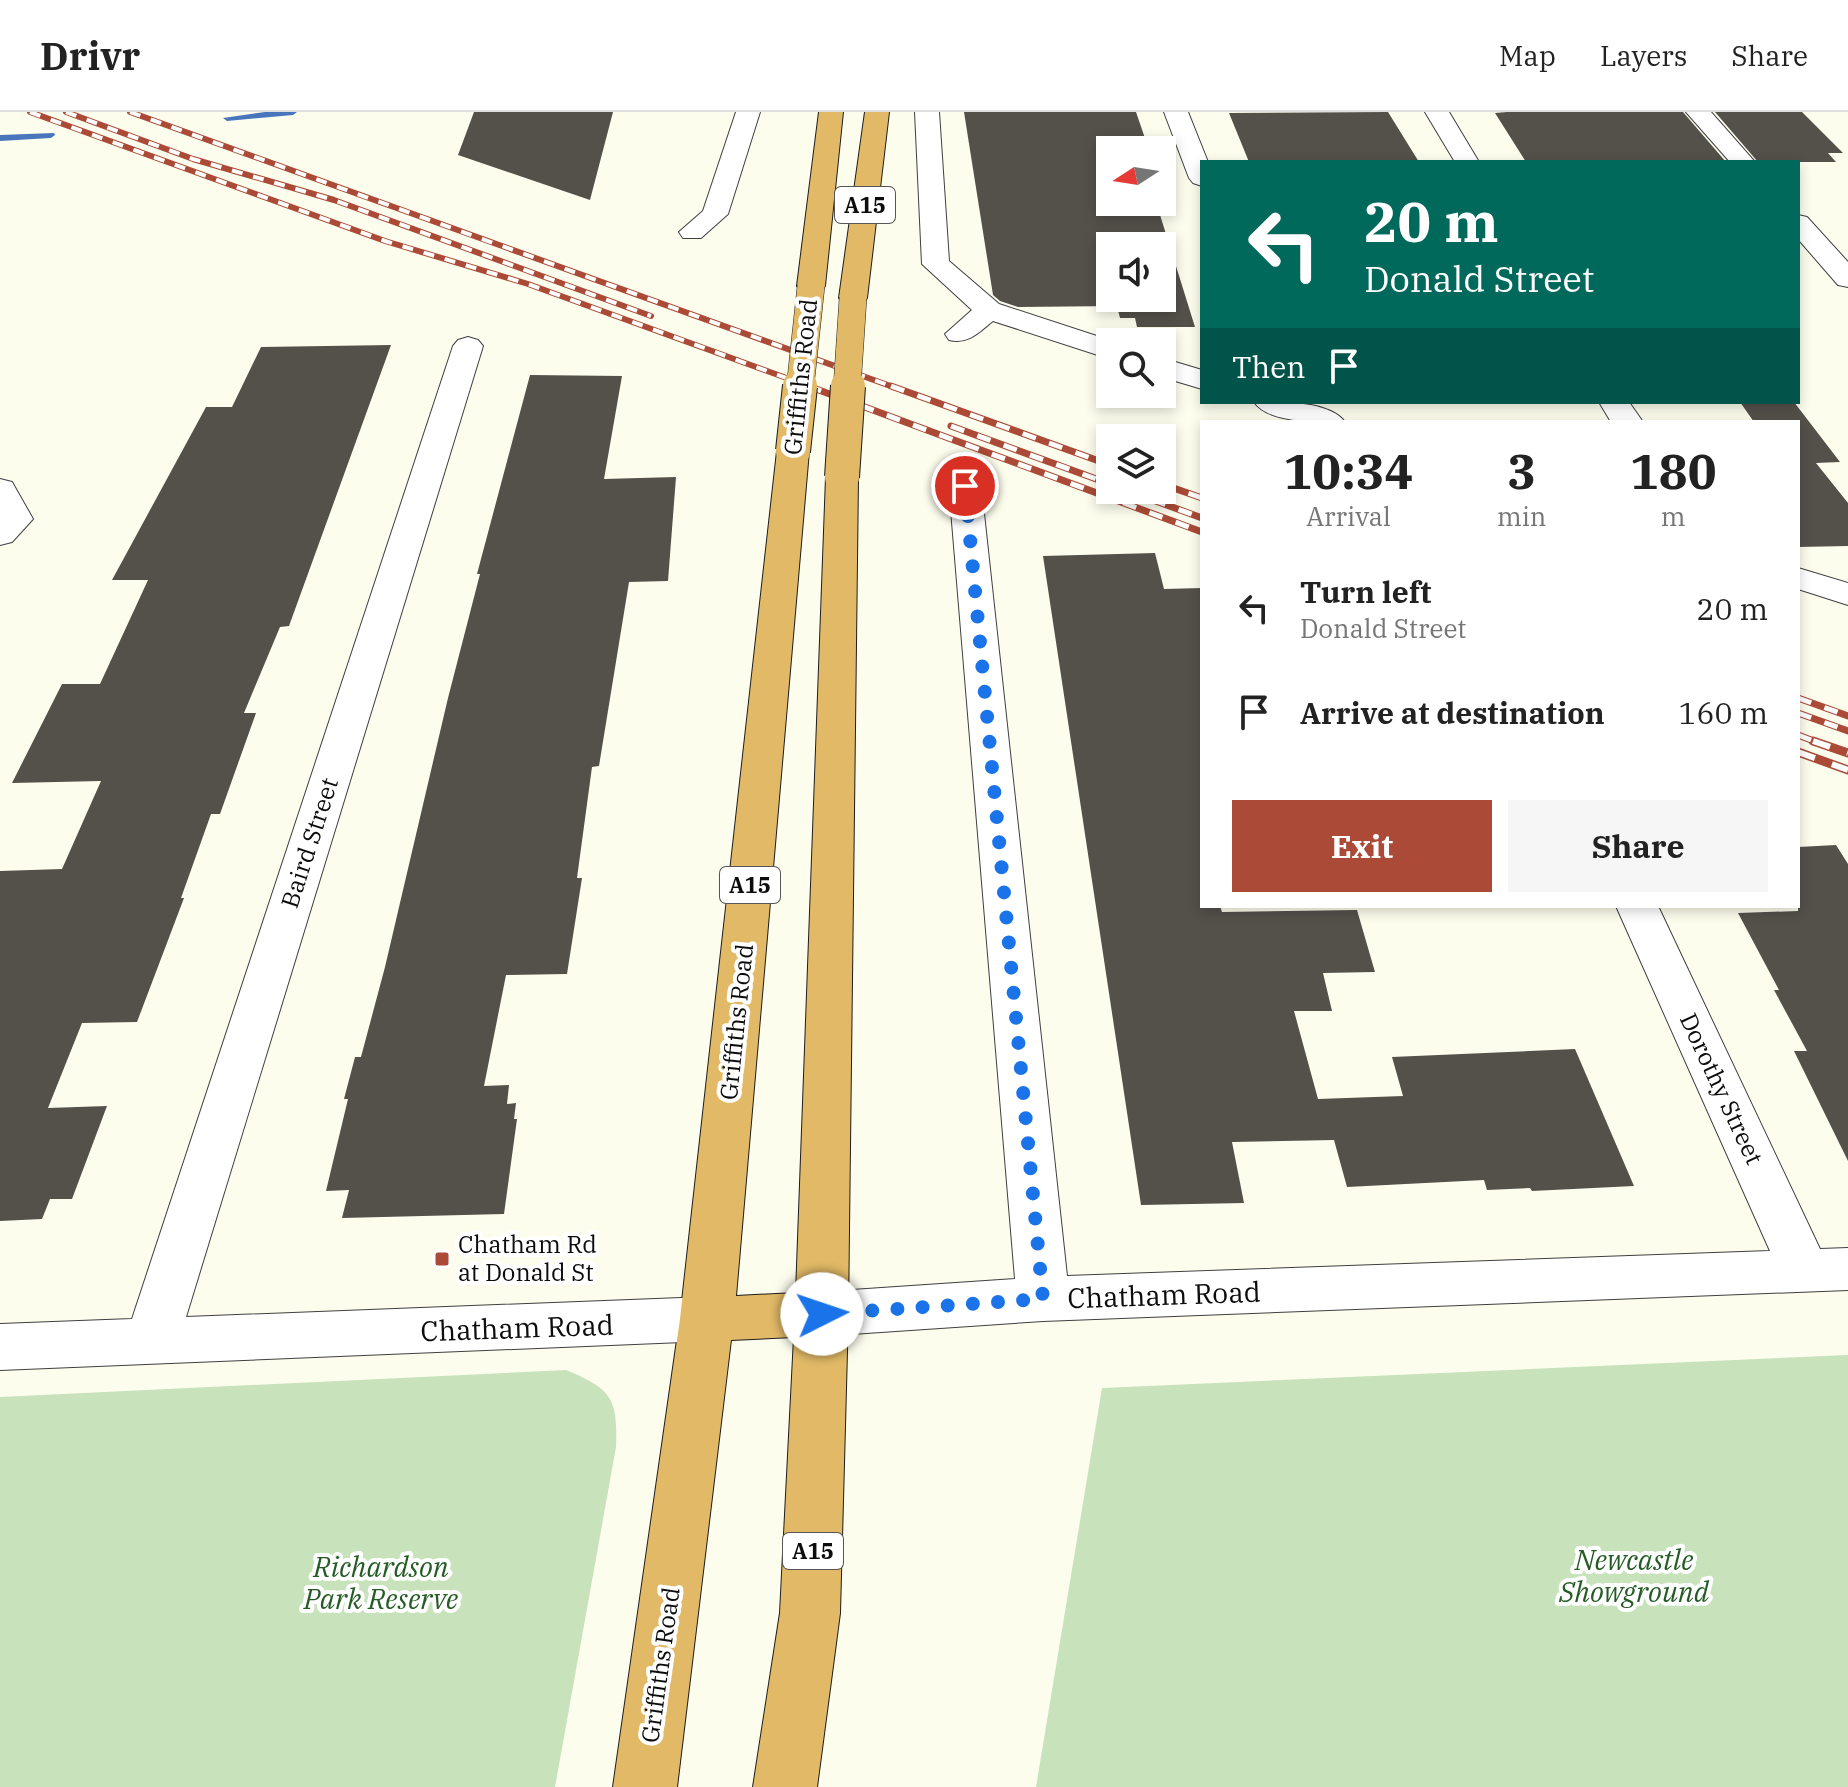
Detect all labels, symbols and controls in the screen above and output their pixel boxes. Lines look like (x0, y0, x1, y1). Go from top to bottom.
text: Drivr (40, 31, 140, 80)
text: Map (1499, 37, 1556, 74)
text: Layers (1600, 37, 1687, 74)
text: Share (1731, 37, 1808, 74)
north arrow (1096, 136, 1176, 216)
map controls (1096, 136, 1176, 504)
text: 20 m (1364, 185, 1499, 257)
road number: A15 (835, 187, 895, 223)
icon: left (1232, 192, 1336, 296)
button: sound (1096, 232, 1176, 312)
text: Donald Street (1364, 255, 1595, 302)
street label: Griffiths Road (776, 297, 824, 457)
button: search (1096, 328, 1176, 408)
icon: arrive (1322, 344, 1366, 388)
text: Then (1232, 347, 1306, 386)
button: layers (1096, 424, 1176, 504)
text: 10:34 (1284, 440, 1413, 502)
text: 3 (1507, 440, 1536, 502)
text: 180 (1630, 440, 1716, 502)
pin (931, 452, 999, 520)
icon: arrive (943, 464, 987, 508)
text: Arrival (1306, 499, 1391, 533)
text: min (1497, 499, 1546, 533)
text: m (1661, 499, 1686, 533)
text: Turn left (1300, 572, 1432, 611)
icon: left (1232, 586, 1276, 630)
text: 20 m (1696, 589, 1768, 628)
text: Donald Street (1300, 611, 1467, 645)
icon: arrive (1232, 690, 1276, 734)
text: Arrive at destination (1300, 693, 1605, 732)
text: 160 m (1678, 693, 1768, 732)
street label: Baird Street (273, 774, 345, 912)
button: Exit (1232, 800, 1492, 892)
button: Share (1508, 800, 1768, 892)
road number: A15 (720, 867, 780, 903)
street label: Griffiths Road (712, 942, 760, 1102)
street label: Dorothy Street (1673, 1008, 1771, 1169)
place label: Chatham Rd at Donald St (458, 1228, 597, 1288)
marker: Chatham Rd at Donald St (433, 1250, 451, 1268)
position arrow (780, 1272, 864, 1356)
street label: Chatham Road (1067, 1273, 1261, 1316)
street label: Chatham Road (420, 1306, 614, 1349)
road number: A15 (783, 1533, 843, 1569)
park label: Newcastle Showground (1558, 1541, 1710, 1610)
park label: Richardson Park Reserve (303, 1548, 459, 1617)
street label: Griffiths Road (633, 1585, 687, 1745)

